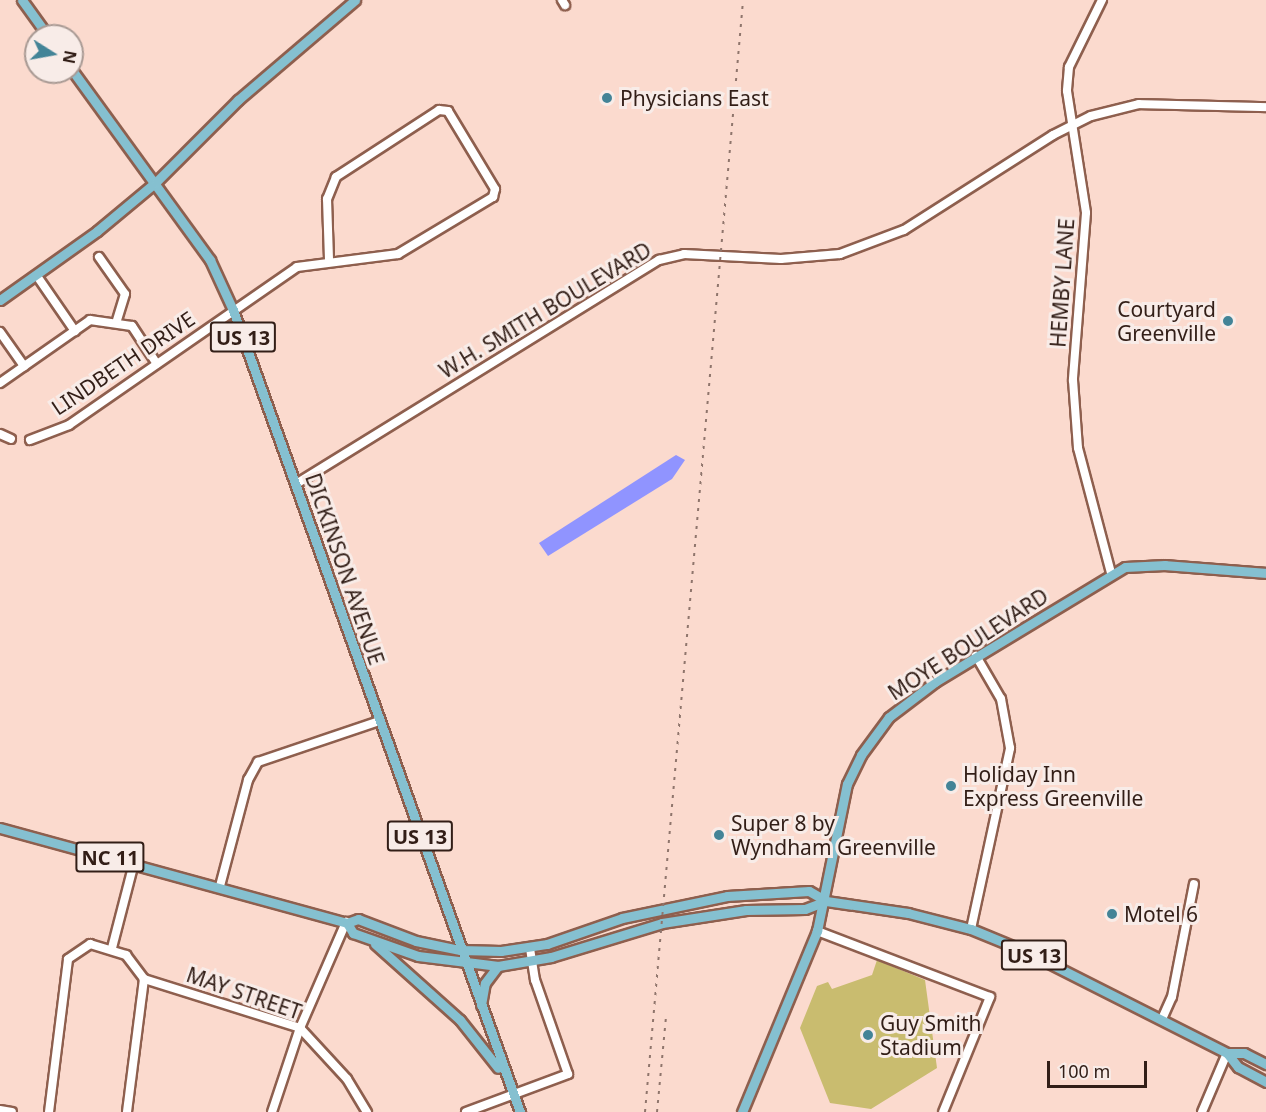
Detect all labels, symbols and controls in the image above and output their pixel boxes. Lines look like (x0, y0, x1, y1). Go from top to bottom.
north arrow (24, 24, 84, 84)
text: N (58, 49, 82, 66)
place label: Physicians East (620, 85, 769, 111)
marker: Physicians East (598, 89, 616, 107)
street label: HEMBY LANE (1045, 218, 1079, 348)
street label: W.H. SMITH BOULEVARD (434, 237, 656, 383)
place label: Courtyard Greenville (1117, 296, 1216, 346)
street label: LINDBETH DRIVE (47, 306, 199, 420)
marker: Courtyard Greenville (1221, 314, 1235, 328)
road number: US 13 (208, 320, 278, 354)
street label: DICKINSON AVENUE (300, 470, 390, 668)
street label: MOYE BOULEVARD (883, 583, 1053, 705)
place label: Holiday Inn Express Greenville (963, 761, 1143, 811)
marker: Holiday Inn Express Greenville (944, 779, 958, 793)
place label: Super 8 by Wyndham Greenville (731, 810, 936, 860)
road number: US 13 (386, 819, 454, 853)
marker: Super 8 by Wyndham Greenville (712, 828, 726, 842)
road number: NC 11 (74, 840, 146, 874)
place label: Motel 6 (1124, 901, 1198, 927)
marker: Motel 6 (1105, 907, 1119, 921)
road number: US 13 (1000, 938, 1068, 972)
street label: MAY STREET (183, 962, 305, 1024)
place label: Guy Smith Stadium (880, 1010, 982, 1060)
marker: Guy Smith Stadium (861, 1028, 875, 1042)
scale bar (1050, 1049, 1150, 1087)
text: 100 m (1058, 1059, 1110, 1083)

